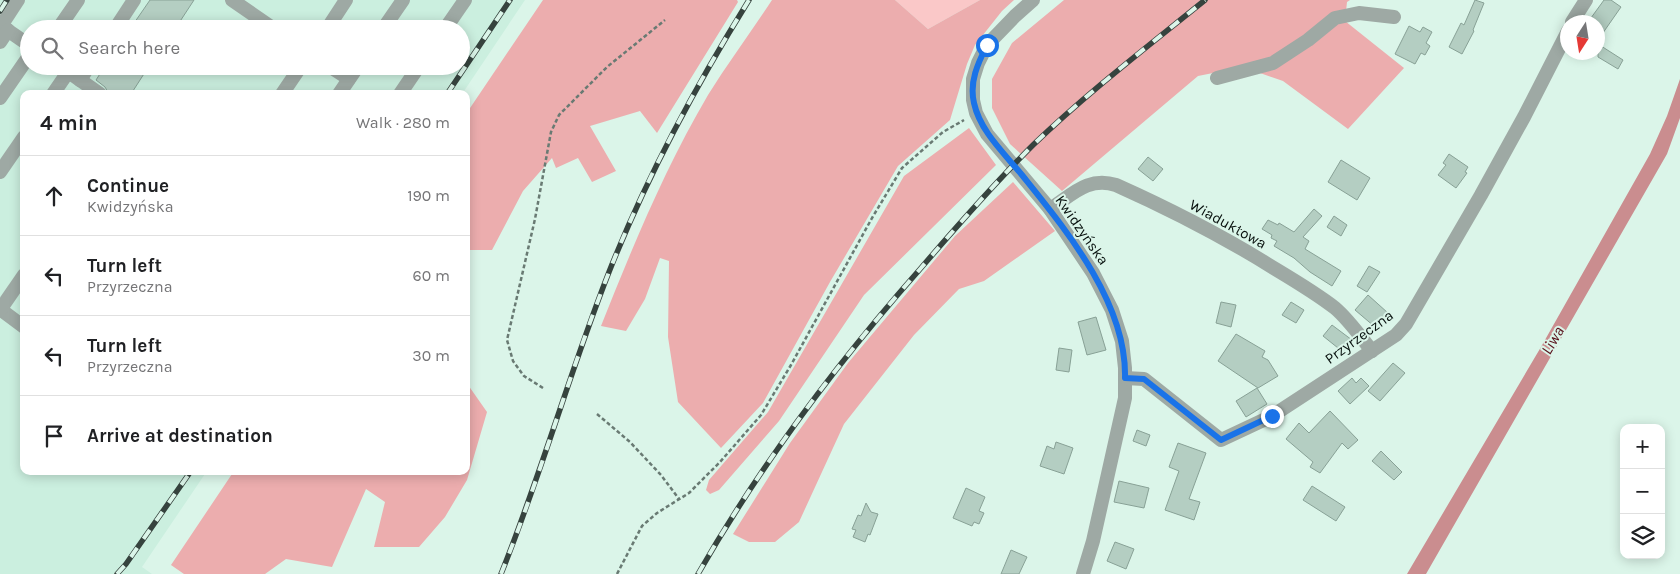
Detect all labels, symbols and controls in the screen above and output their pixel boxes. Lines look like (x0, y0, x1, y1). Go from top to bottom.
north arrow (1560, 15, 1605, 60)
search box (20, 20, 470, 75)
icon: search (38, 34, 66, 62)
route start (976, 34, 999, 57)
text: Search here (78, 37, 180, 59)
text: 4 min (40, 111, 98, 135)
text: Walk · 280 m (356, 113, 450, 132)
text: Continue (87, 175, 169, 197)
icon: ahead (40, 182, 68, 210)
text: 190 m (407, 186, 450, 205)
street label: Kwidzyńska (1051, 192, 1113, 268)
street label: Wiaduktowa (1186, 195, 1270, 253)
text: Kwidzyńska (87, 197, 174, 216)
text: Turn left (87, 255, 162, 277)
icon: left (40, 262, 68, 290)
text: 60 m (413, 266, 450, 285)
text: Przyrzeczna (87, 277, 173, 296)
street label: Przyrzeczna (1321, 306, 1397, 368)
water label: Liwa (1537, 323, 1568, 358)
text: Turn left (87, 335, 162, 357)
icon: left (40, 342, 68, 370)
text: 30 m (412, 346, 450, 365)
text: Przyrzeczna (87, 357, 173, 376)
route end (1261, 405, 1284, 428)
icon: arrive (40, 422, 68, 450)
map controls (1620, 424, 1665, 559)
button: + (1620, 424, 1665, 469)
text: Arrive at destination (87, 425, 273, 447)
button: − (1620, 469, 1665, 514)
button: layers (1620, 514, 1665, 559)

